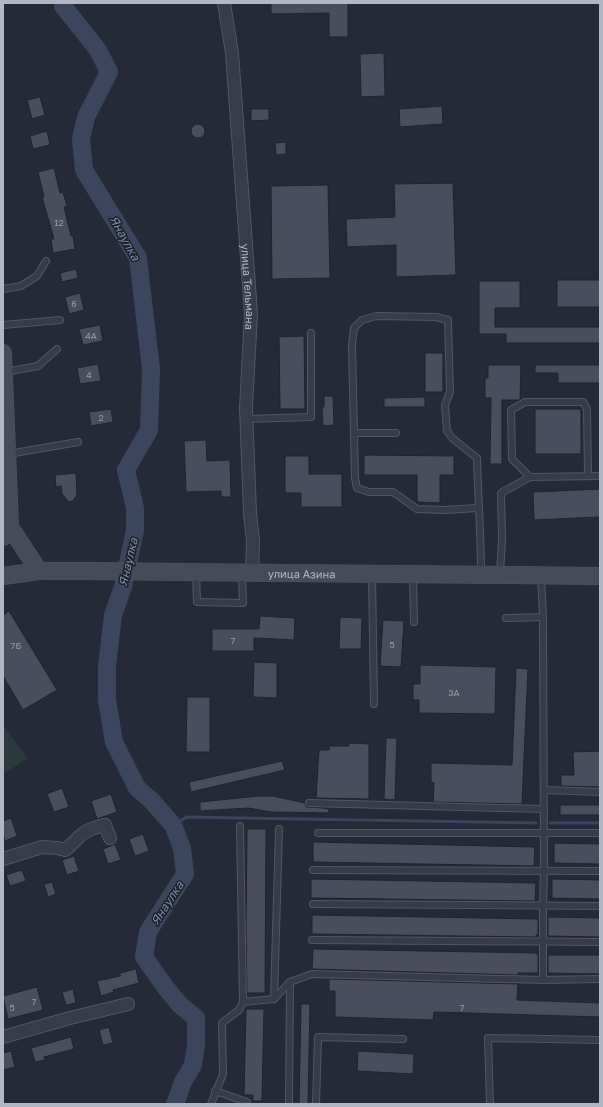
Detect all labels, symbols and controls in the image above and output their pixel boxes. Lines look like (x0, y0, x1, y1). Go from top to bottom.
water label: Янаулка (107, 213, 144, 264)
house number: 12 (54, 217, 64, 228)
street label: улица Тельмана (239, 243, 258, 330)
house number: 6 (71, 298, 77, 309)
house number: 4А (85, 330, 97, 341)
house number: 4 (86, 369, 92, 380)
house number: 2 (98, 412, 104, 423)
water label: Янаулка (115, 535, 141, 588)
street label: улица Азина (268, 566, 336, 580)
house number: 7 (231, 635, 236, 646)
house number: 5 (389, 639, 395, 650)
house number: 7Б (11, 640, 21, 651)
house number: 3А (448, 687, 460, 698)
water label: Янаулка (147, 877, 187, 928)
house number: 7 (32, 996, 37, 1007)
house number: 5 (9, 1002, 15, 1013)
house number: 7 (460, 1002, 465, 1013)

